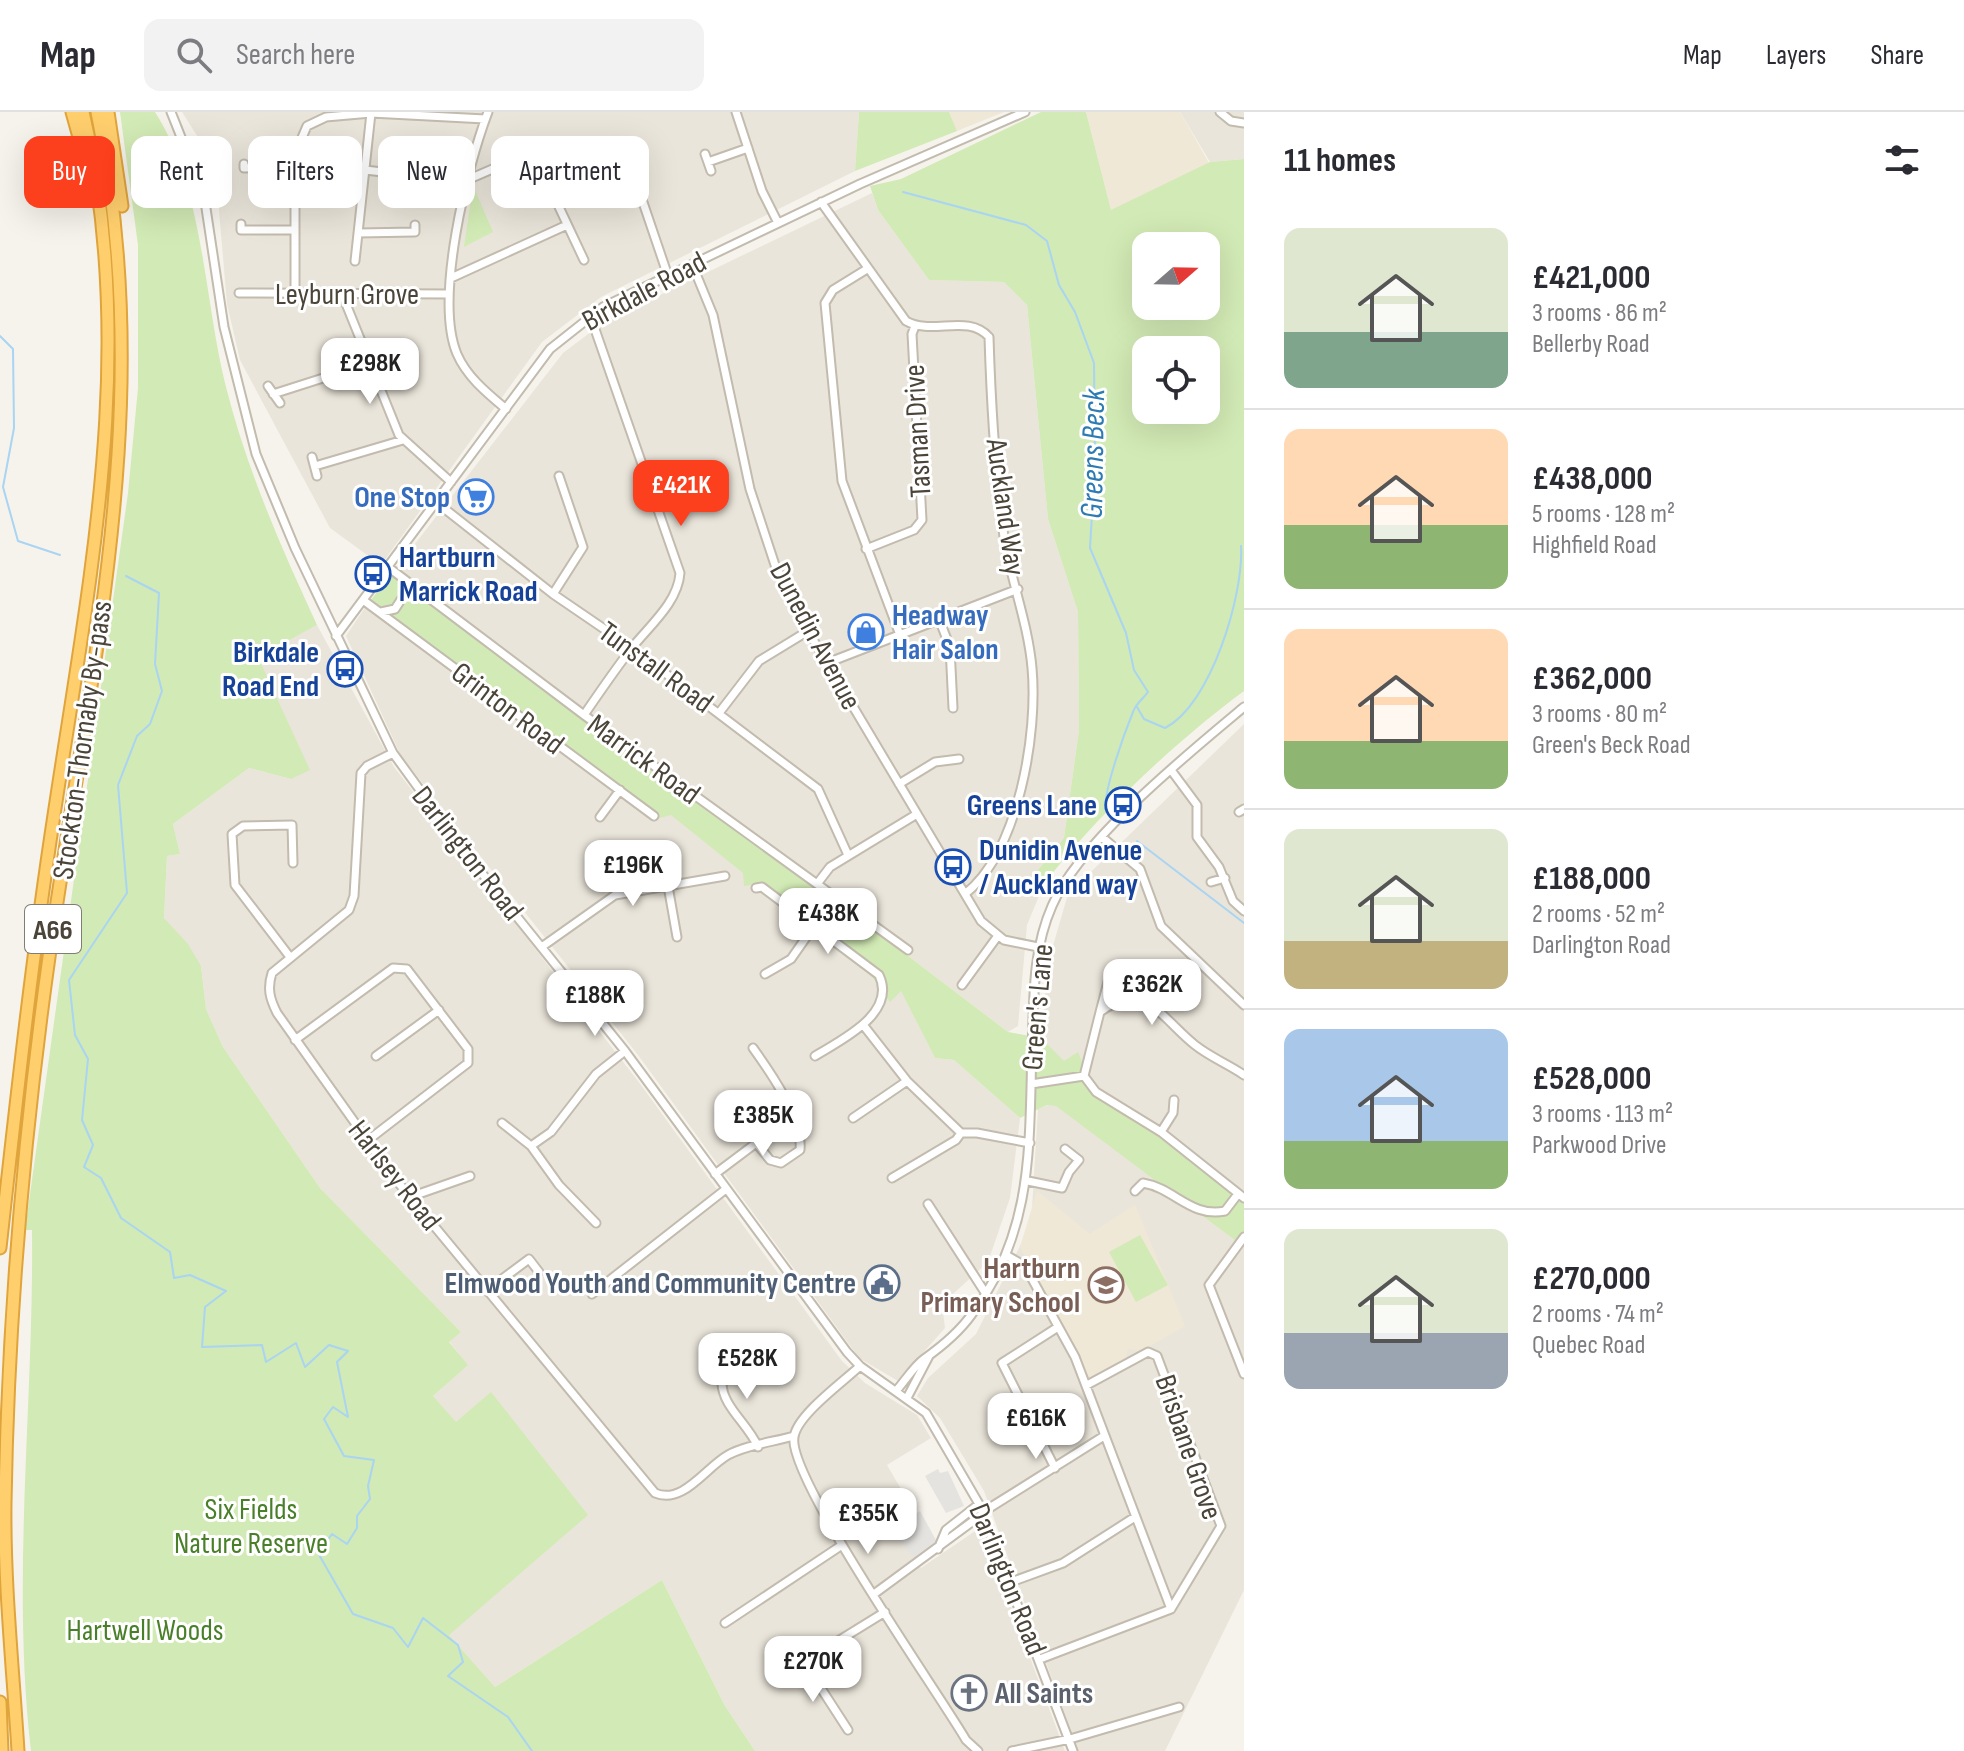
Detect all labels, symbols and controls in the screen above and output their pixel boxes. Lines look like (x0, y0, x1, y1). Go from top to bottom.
search box (144, 19, 704, 91)
text: Map (40, 33, 96, 78)
icon: search (172, 33, 216, 77)
text: Search here (236, 37, 355, 73)
text: Map (1683, 39, 1722, 72)
text: Layers (1766, 39, 1826, 72)
text: Share (1870, 39, 1924, 72)
chip: Buy (24, 136, 115, 208)
chip: Rent (131, 136, 232, 208)
chip: Filters (248, 136, 362, 208)
chip: New (378, 136, 475, 208)
chip: Apartment (491, 136, 649, 208)
icon: filters (1880, 138, 1924, 182)
text: 11 homes (1284, 140, 1396, 181)
north arrow (1132, 232, 1220, 320)
map controls (1132, 232, 1220, 424)
street label: Birkdale Road (576, 244, 713, 339)
text: £421,000 (1532, 257, 1650, 298)
icon: home (1348, 260, 1444, 356)
street label: Leyburn Grove (275, 277, 419, 313)
text: 3 rooms · 86 m² (1532, 298, 1667, 329)
text: Bellerby Road (1532, 329, 1650, 360)
button: locate (1132, 336, 1220, 424)
pin: £298K (314, 338, 426, 406)
text: £298K (339, 348, 401, 379)
street label: Tasman Drive (897, 363, 939, 498)
water label: Greens Beck (1073, 388, 1114, 519)
street label: Auckland Way (977, 435, 1032, 578)
text: £438,000 (1532, 458, 1653, 499)
pin: £421K (625, 460, 737, 528)
icon: home (1348, 461, 1444, 557)
text: £421K (651, 470, 711, 501)
supermarket icon: One Stop (457, 478, 495, 516)
place label: One Stop (354, 480, 450, 516)
text: 5 rooms · 128 m² (1532, 499, 1675, 530)
text: Highfield Road (1532, 530, 1657, 561)
place label: Hartburn Marrick Road (399, 540, 538, 610)
bus stop icon: Hartburn Marrick Road (354, 555, 392, 593)
street label: Dunedin Avenue (761, 557, 869, 716)
place label: Headway Hair Salon (892, 598, 999, 668)
street label: Stockton-Thornaby By-pass (46, 599, 120, 882)
shop icon: Headway Hair Salon (847, 613, 885, 651)
street label: Tunstall Road (591, 614, 720, 721)
place label: Birkdale Road End (222, 635, 319, 705)
bus stop icon: Birkdale Road End (326, 650, 364, 688)
street label: Grinton Road (444, 655, 571, 763)
text: £362,000 (1532, 658, 1652, 699)
icon: home (1348, 661, 1444, 757)
text: 3 rooms · 80 m² (1532, 699, 1667, 730)
street label: Marrick Road (580, 707, 707, 813)
text: Green's Beck Road (1532, 730, 1691, 761)
street label: Darlington Road (404, 779, 531, 928)
bus stop icon: Greens Lane (1104, 786, 1142, 824)
place label: Greens Lane (967, 788, 1097, 824)
place label: Dunidin Avenue / Auckland way (979, 833, 1142, 903)
pin: £196K (577, 840, 689, 908)
bus stop icon: Dunidin Avenue / Auckland way (934, 848, 972, 886)
text: £196K (603, 850, 663, 881)
text: £188,000 (1532, 858, 1651, 899)
icon: home (1348, 861, 1444, 957)
pin: £438K (772, 888, 884, 956)
text: £438K (797, 898, 859, 929)
text: 2 rooms · 52 m² (1532, 899, 1665, 930)
road number: A66 (25, 905, 81, 953)
text: Darlington Road (1532, 930, 1671, 961)
street label: Green's Lane (1015, 942, 1061, 1072)
pin: £362K (1096, 959, 1208, 1027)
text: £362K (1121, 969, 1183, 1000)
pin: £188K (539, 970, 651, 1038)
text: £188K (565, 980, 625, 1011)
text: £528,000 (1532, 1058, 1651, 1099)
icon: home (1348, 1061, 1444, 1157)
pin: £385K (707, 1090, 819, 1158)
text: 3 rooms · 113 m² (1532, 1099, 1673, 1130)
text: £385K (732, 1100, 794, 1131)
street label: Harlsey Road (340, 1113, 448, 1238)
text: Parkwood Drive (1532, 1130, 1667, 1161)
place label: Hartburn Primary School (920, 1251, 1080, 1321)
text: £270,000 (1532, 1258, 1651, 1299)
icon: home (1348, 1261, 1444, 1357)
public building icon: Elmwood Youth and Community Centre (863, 1264, 901, 1302)
place label: Elmwood Youth and Community Centre (445, 1266, 856, 1302)
school or university icon: Hartburn Primary School (1087, 1266, 1125, 1304)
text: 2 rooms · 74 m² (1532, 1299, 1664, 1330)
text: Quebec Road (1532, 1330, 1645, 1361)
pin: £528K (691, 1333, 803, 1401)
text: £528K (716, 1343, 778, 1374)
street label: Brisbane Grove (1146, 1370, 1230, 1524)
pin: £616K (980, 1393, 1092, 1461)
text: £616K (1006, 1403, 1066, 1434)
pin: £355K (812, 1488, 924, 1556)
park label: Six Fields Nature Reserve (174, 1492, 328, 1562)
text: £355K (838, 1498, 898, 1529)
street label: Darlington Road (960, 1498, 1054, 1660)
park label: Hartwell Woods (67, 1613, 223, 1649)
pin: £270K (757, 1636, 869, 1704)
text: £270K (782, 1646, 844, 1677)
church icon: All Saints (950, 1674, 988, 1712)
place label: All Saints (994, 1676, 1093, 1712)

